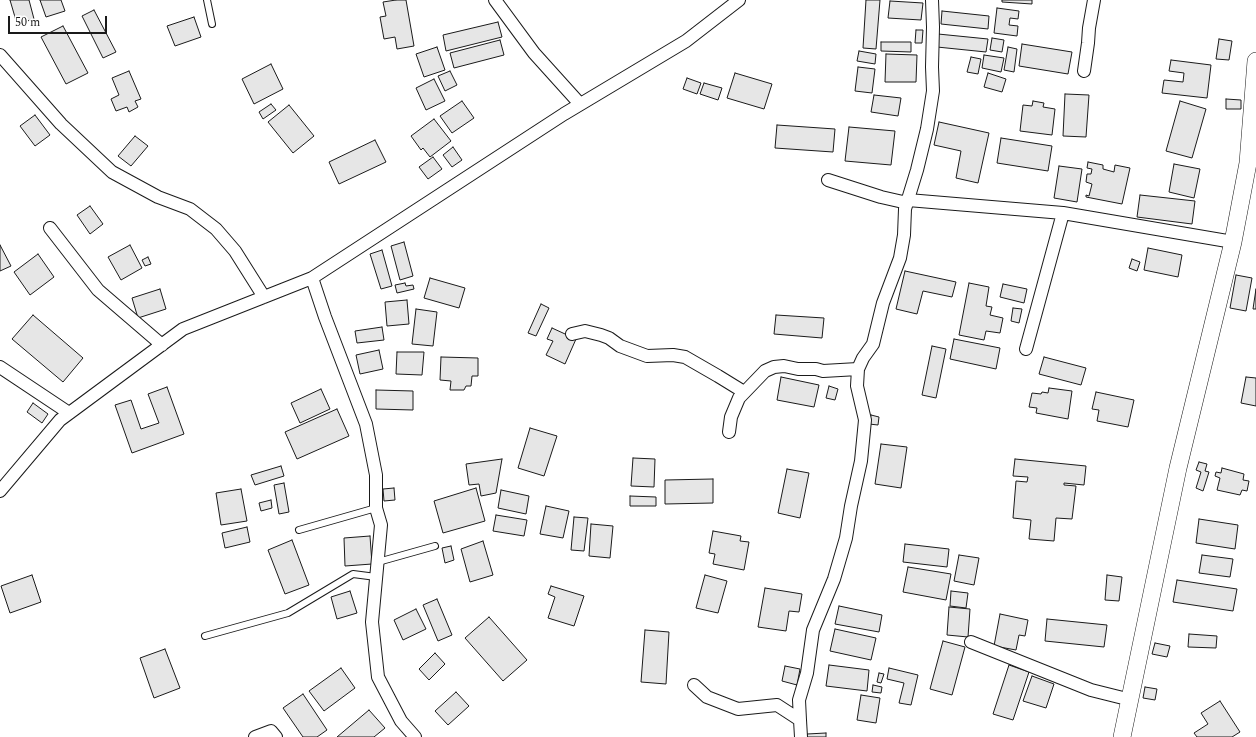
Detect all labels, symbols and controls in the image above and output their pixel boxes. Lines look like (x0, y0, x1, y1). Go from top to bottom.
scale bar (10, 8, 109, 34)
text: 50 m (15, 13, 40, 32)

